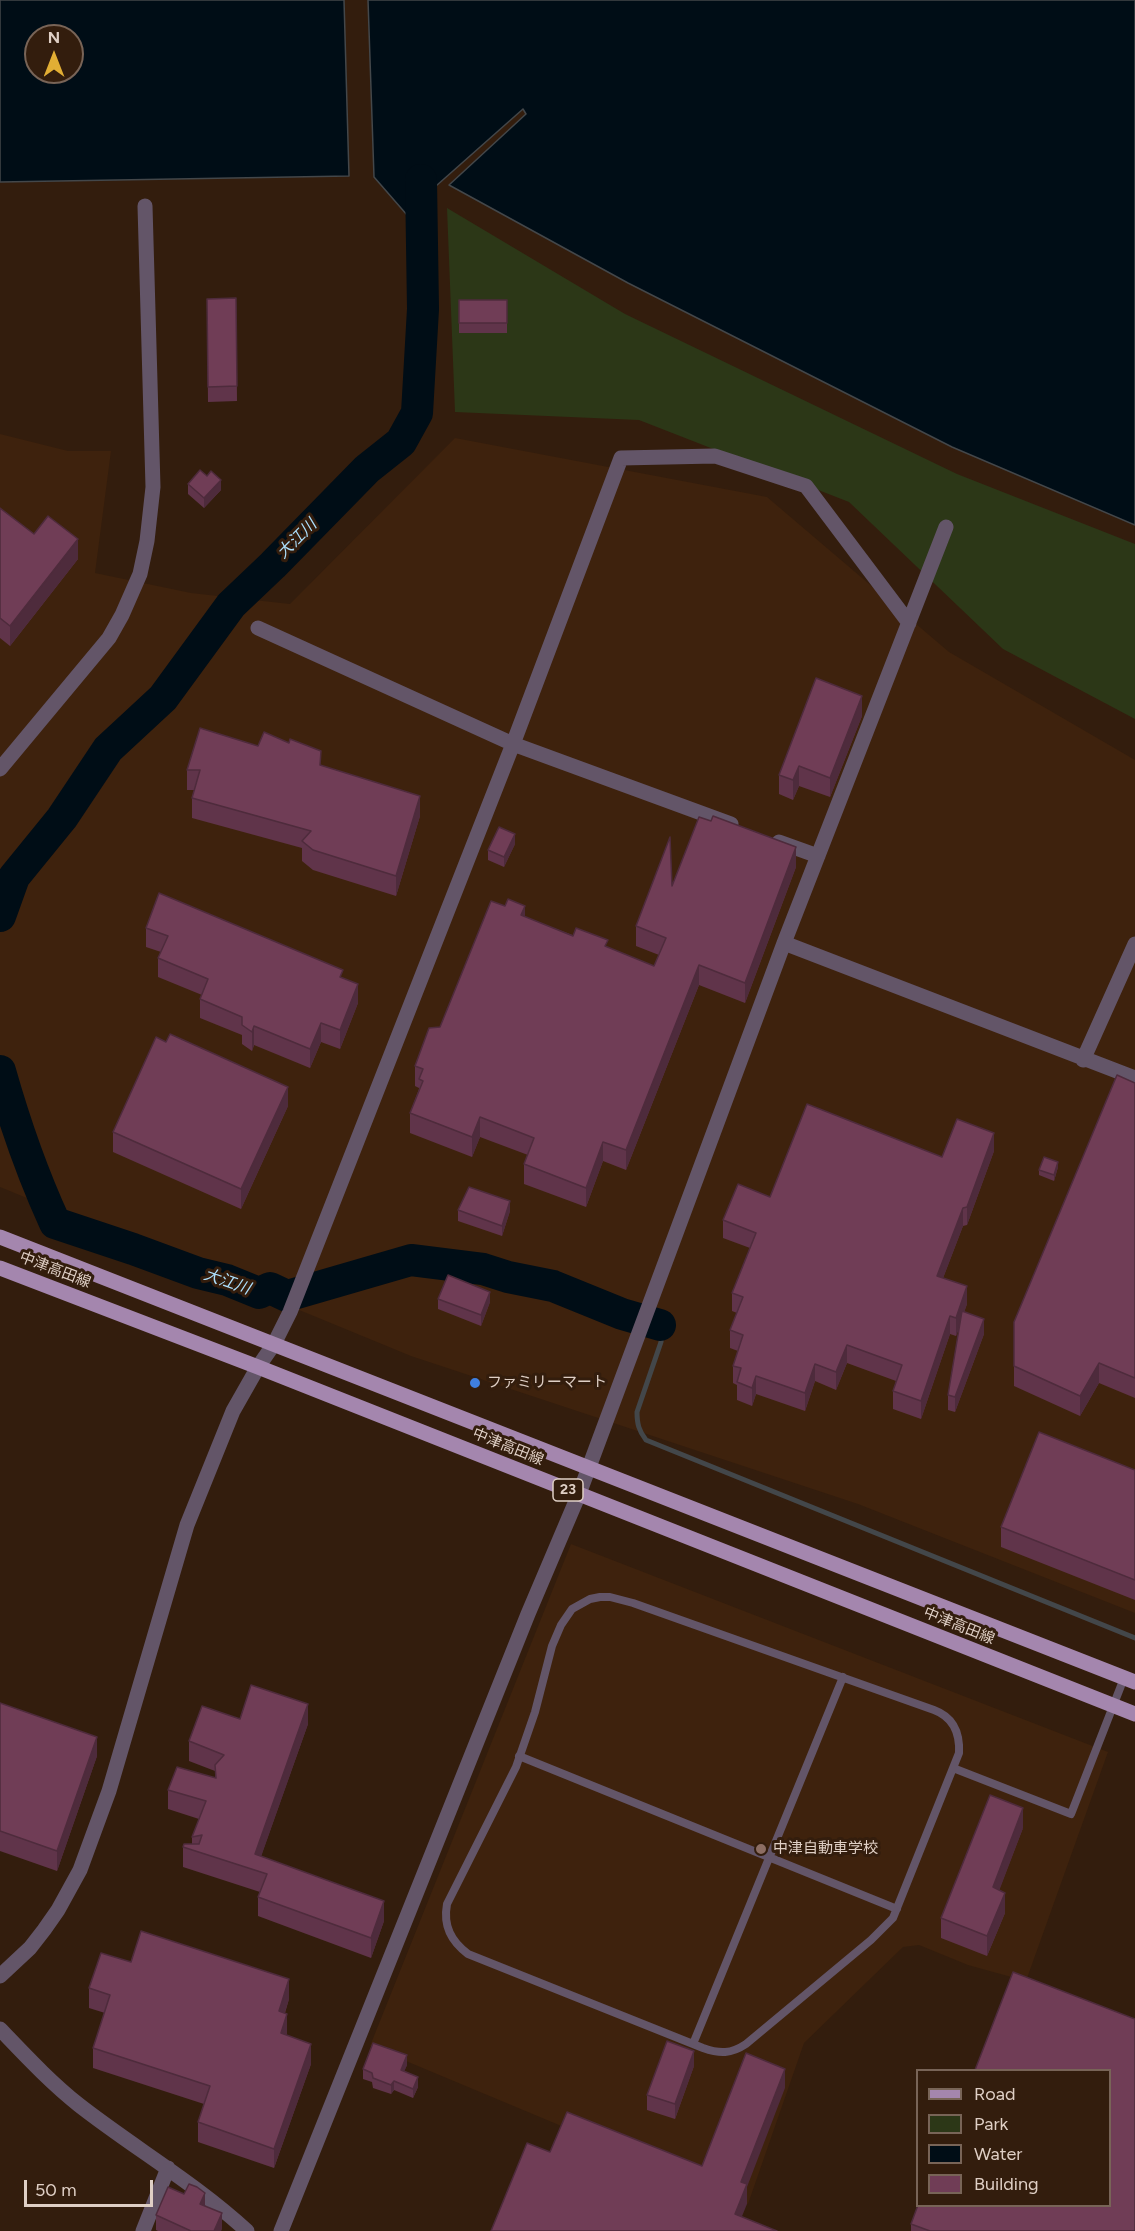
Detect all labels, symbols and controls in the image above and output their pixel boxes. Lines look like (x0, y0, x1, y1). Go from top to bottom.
north arrow (24, 24, 84, 84)
text: N (48, 28, 60, 47)
water label: 大江川 (273, 515, 321, 563)
street label: 中津高田線 (17, 1248, 93, 1292)
water label: 大江川 (201, 1265, 253, 1299)
place label: ファミリーマート (487, 1374, 607, 1392)
marker: ファミリーマート (468, 1376, 482, 1390)
street label: 中津高田線 (470, 1425, 546, 1469)
road number: 23 (553, 1479, 583, 1501)
street label: 中津高田線 (921, 1604, 997, 1648)
place label: 中津自動車学校 (773, 1840, 878, 1858)
marker: 中津自動車学校 (754, 1842, 768, 1856)
legend (916, 2069, 1111, 2207)
text: Road (974, 2083, 1015, 2105)
text: Park (974, 2113, 1008, 2135)
text: Water (974, 2143, 1022, 2165)
scale bar (27, 2168, 156, 2206)
text: Building (974, 2173, 1039, 2195)
text: 50 m (35, 2179, 77, 2201)

